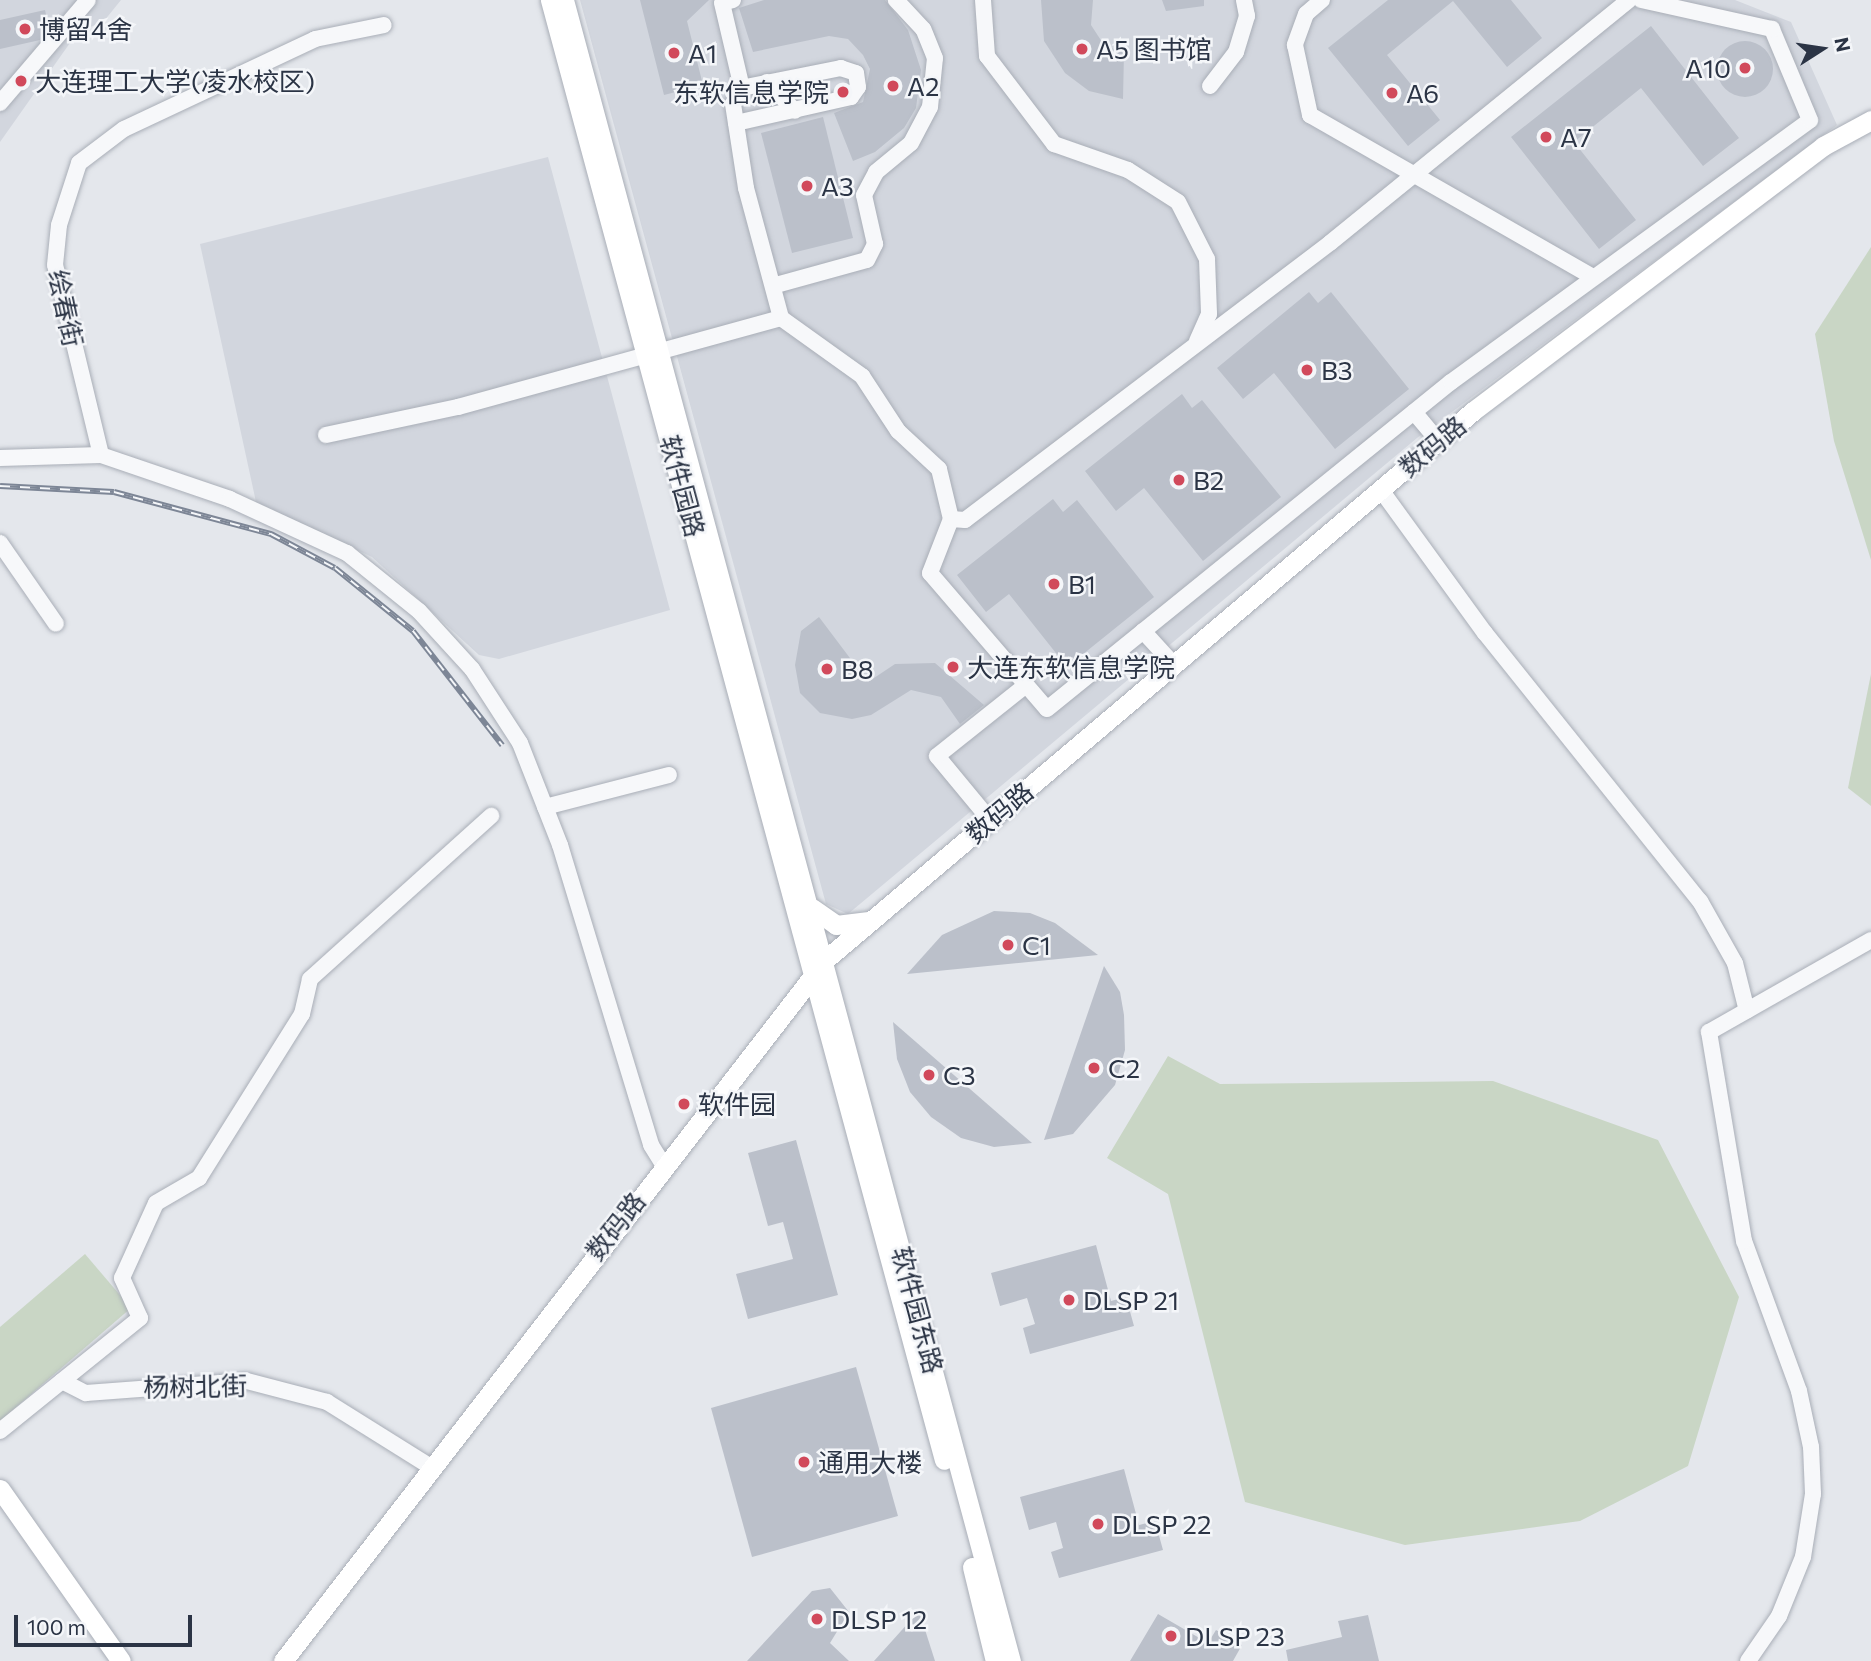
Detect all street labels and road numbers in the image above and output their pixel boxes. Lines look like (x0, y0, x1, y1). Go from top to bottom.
street label: 绘春街 (43, 267, 89, 349)
street label: 数码路 (1392, 409, 1472, 483)
street label: 软件园路 (654, 432, 712, 540)
street label: 数码路 (959, 775, 1039, 849)
street label: 数码路 (579, 1186, 651, 1266)
street label: 软件园东路 (886, 1243, 950, 1377)
street label: 杨树北街 (143, 1369, 247, 1403)

